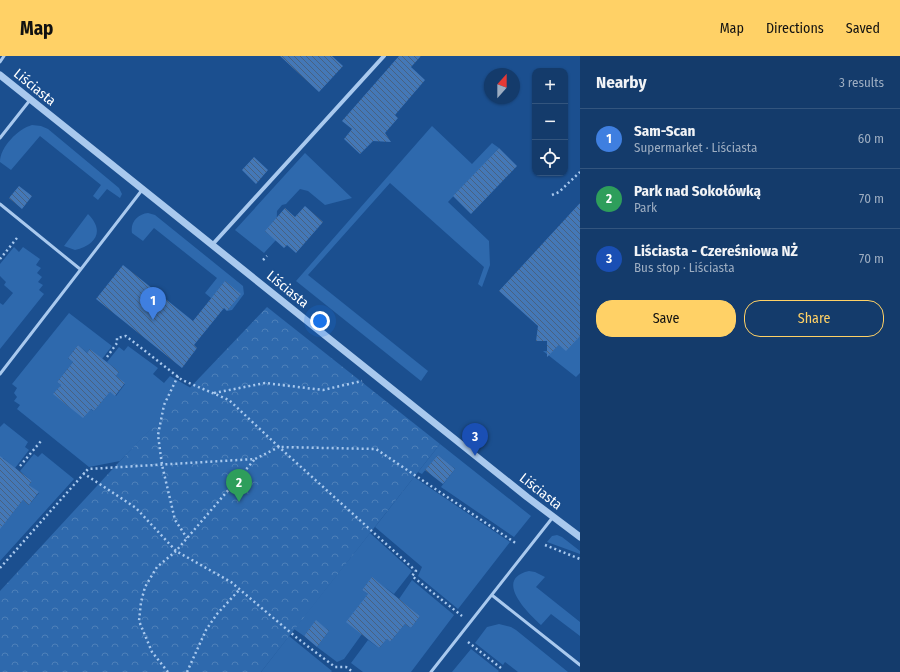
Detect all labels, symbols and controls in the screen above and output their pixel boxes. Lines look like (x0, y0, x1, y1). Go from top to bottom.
text: Map (20, 17, 53, 40)
text: Map (720, 20, 744, 37)
text: Directions (766, 20, 824, 37)
text: Saved (846, 20, 880, 37)
street label: Liściasta (10, 65, 59, 110)
north arrow (484, 68, 520, 104)
map controls (532, 68, 568, 176)
button: + (532, 68, 568, 104)
text: Nearby (596, 72, 647, 93)
text: 3 results (839, 75, 884, 90)
button: − (532, 104, 568, 140)
text: Sam-Scan (634, 122, 695, 140)
text: 1 (606, 131, 612, 146)
text: 60 m (858, 131, 884, 146)
button: locate (532, 140, 568, 176)
text: Supermarket · Liściasta (634, 140, 757, 155)
text: Park nad Sokołówką (634, 182, 761, 200)
text: 2 (606, 191, 612, 206)
text: 70 m (859, 191, 884, 206)
text: Park (634, 200, 657, 215)
text: Liściasta - Czereśniowa NŻ (634, 242, 798, 260)
text: 3 (606, 251, 612, 266)
text: 70 m (859, 251, 884, 266)
text: Bus stop · Liściasta (634, 260, 735, 275)
street label: Liściasta (263, 267, 312, 312)
pin: 1 (140, 287, 166, 320)
button: Save (596, 300, 736, 337)
button: Share (744, 300, 884, 337)
your location (310, 311, 330, 331)
pin: 3 (462, 423, 488, 456)
pin: 2 (226, 469, 252, 502)
street label: Liściasta (516, 470, 565, 513)

